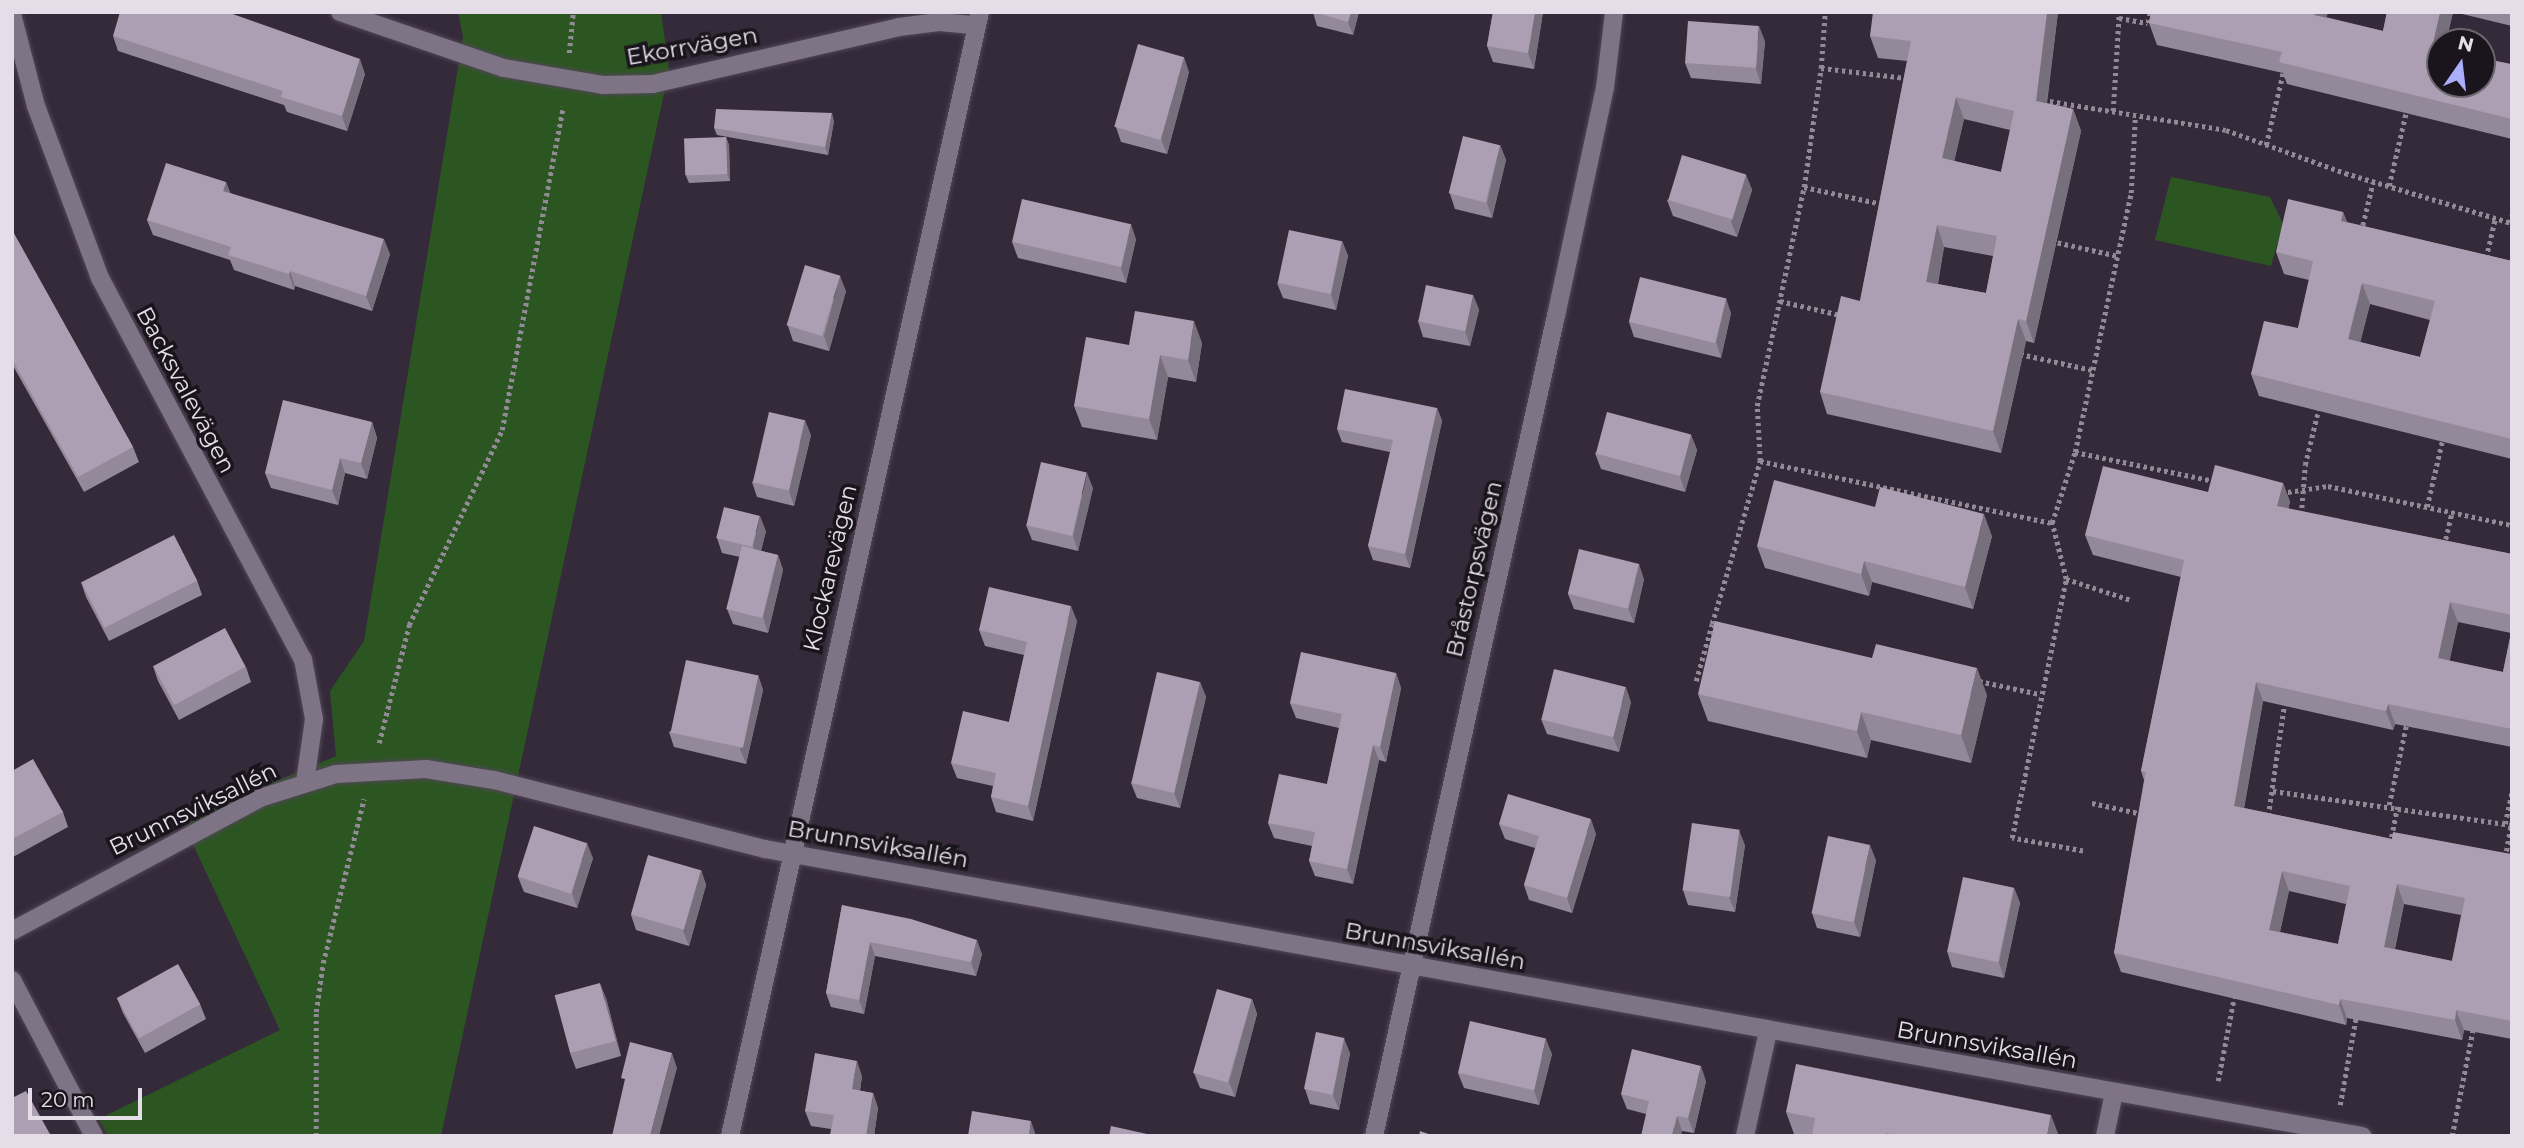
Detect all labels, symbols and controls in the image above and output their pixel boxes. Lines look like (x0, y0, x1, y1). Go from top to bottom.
street label: Ekorrvägen (624, 21, 760, 71)
north arrow (2426, 28, 2496, 98)
text: N (2455, 31, 2476, 57)
street label: Backsvalevägen (131, 302, 241, 478)
street label: Bråstorpsvägen (1440, 478, 1508, 660)
street label: Klockarevägen (797, 482, 863, 654)
street label: Brunnsviksallén (105, 757, 281, 861)
street label: Brunnsviksallén (786, 815, 970, 873)
street label: Brunnsviksallén (1343, 917, 1527, 975)
street label: Brunnsviksallén (1895, 1016, 2079, 1074)
scale bar (32, 1074, 145, 1118)
text: 20 m (41, 1087, 95, 1112)

